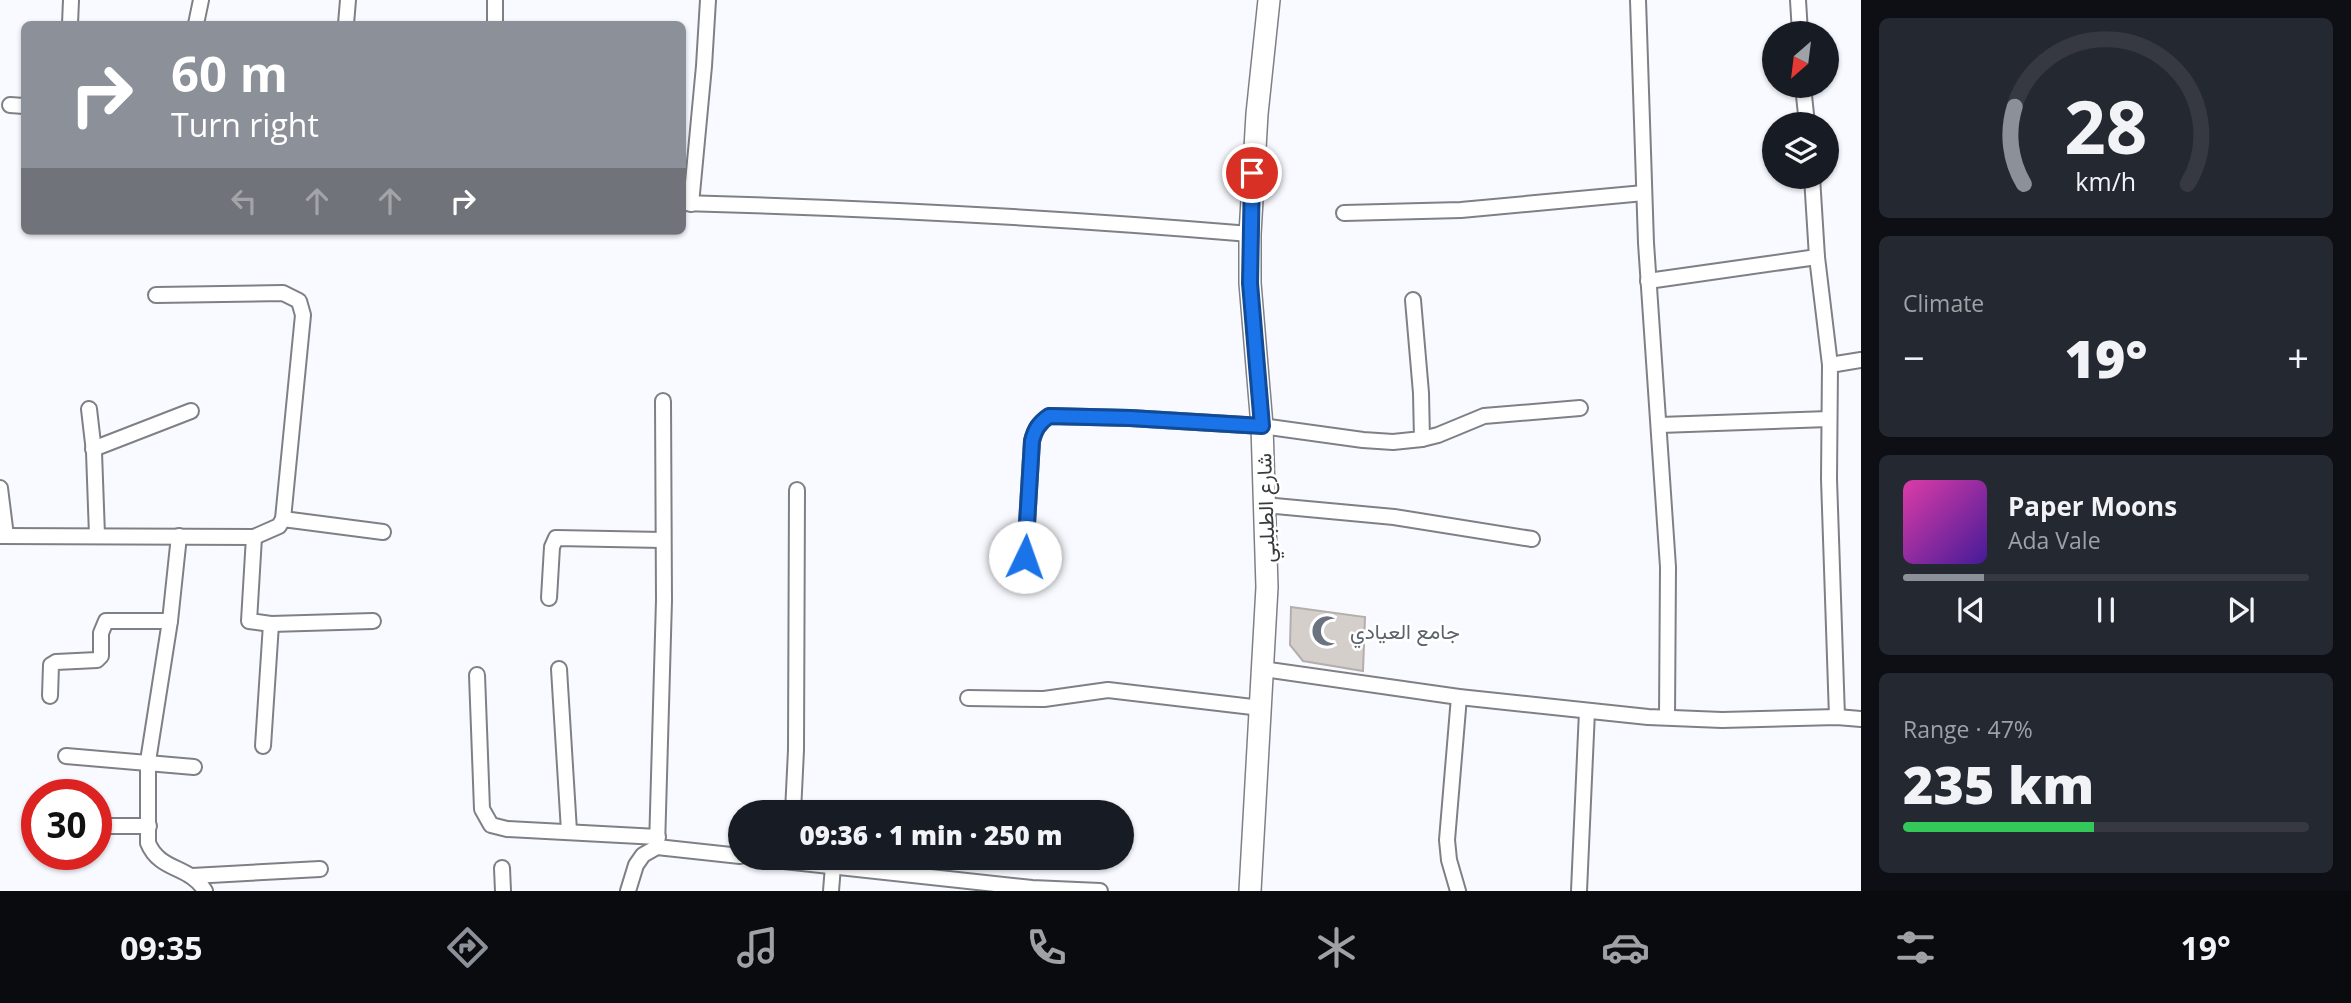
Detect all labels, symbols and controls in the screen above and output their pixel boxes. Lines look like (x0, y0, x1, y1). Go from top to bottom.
north arrow (1762, 21, 1839, 98)
map controls (1762, 21, 1839, 189)
text: 60 m (171, 40, 288, 106)
icon: right (56, 49, 147, 140)
text: 28 (2064, 77, 2148, 176)
text: Turn right (171, 103, 319, 146)
button: layers (1762, 112, 1839, 189)
pin (1222, 143, 1282, 203)
icon: arrive (1233, 154, 1271, 192)
text: km/h (2076, 164, 2136, 198)
icon: left (225, 182, 263, 220)
icon: ahead (298, 182, 336, 220)
icon: ahead (371, 182, 409, 220)
icon: right (444, 182, 482, 220)
text: Climate (1903, 287, 1984, 319)
text: 19° (2065, 322, 2147, 393)
text: − (1903, 331, 1925, 383)
text: + (2287, 331, 2309, 383)
street label: شارع الطبلبي (1249, 453, 1285, 563)
text: Paper Moons (2008, 488, 2177, 524)
position arrow (988, 520, 1062, 594)
text: Ada Vale (2008, 524, 2101, 556)
icon: previous (1952, 591, 1990, 629)
icon: pause (2087, 591, 2125, 629)
icon: next (2222, 591, 2260, 629)
mosque icon: جامع العيادي (1310, 614, 1344, 648)
place label: جامع العيادي (1350, 617, 1460, 649)
text: Range · 47% (1903, 713, 2033, 745)
text: 235 km (1903, 748, 2094, 819)
speed limit sign: 30 (21, 779, 112, 870)
text: 09:36 · 1 min · 250 m (800, 817, 1062, 853)
icon: directions (443, 923, 492, 972)
icon: music (733, 923, 782, 972)
icon: phone (1022, 923, 1071, 972)
icon: climate (1312, 923, 1361, 972)
icon: car (1601, 923, 1650, 972)
icon: filters (1891, 923, 1940, 972)
text: 09:35 (120, 926, 203, 969)
text: 19° (2180, 926, 2231, 969)

